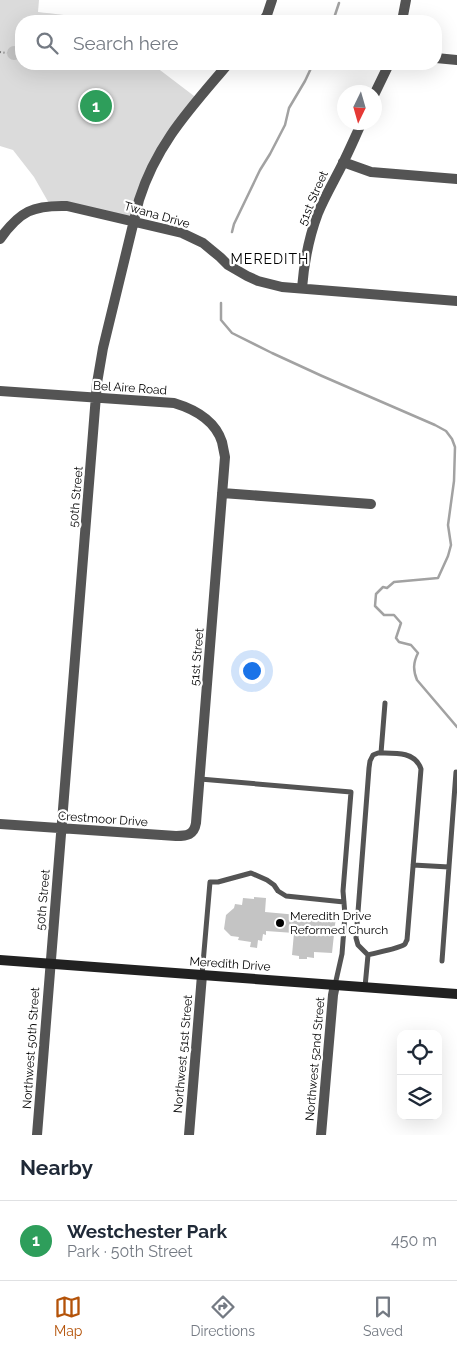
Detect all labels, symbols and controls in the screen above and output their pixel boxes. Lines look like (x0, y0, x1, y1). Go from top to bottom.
search box (15, 15, 442, 70)
icon: search (33, 29, 61, 57)
text: Search here (73, 32, 179, 54)
north arrow (337, 85, 382, 130)
pin: 1 (80, 87, 112, 125)
street label: 51st Street (295, 169, 331, 227)
street label: Twana Drive (123, 199, 191, 231)
district label: MEREDITH (231, 251, 309, 267)
street label: Bel Aire Road (92, 378, 168, 398)
street label: 50th Street (66, 466, 86, 528)
street label: 51st Street (188, 628, 206, 686)
your location (239, 658, 265, 684)
street label: Crestmoor Drive (58, 809, 148, 829)
street label: 50th Street (33, 869, 53, 931)
place label: Meredith Drive Reformed Church (290, 909, 388, 937)
marker: Meredith Drive Reformed Church (274, 917, 286, 929)
street label: Meredith Drive (189, 954, 271, 974)
street label: Northwest 50th Street (20, 987, 42, 1109)
street label: Northwest 51st Street (171, 994, 195, 1114)
street label: Northwest 52nd Street (303, 996, 327, 1122)
map controls (397, 1030, 442, 1120)
button: locate (397, 1030, 442, 1075)
button: layers (397, 1075, 442, 1120)
text: Nearby (20, 1155, 93, 1180)
text: Westchester Park (67, 1220, 227, 1242)
text: 1 (32, 1231, 40, 1250)
text: 450 m (391, 1231, 437, 1250)
text: Park · 50th Street (67, 1242, 193, 1261)
tab: Map (54, 1293, 82, 1339)
tab: Directions (190, 1293, 255, 1339)
tab: Saved (363, 1293, 403, 1339)

